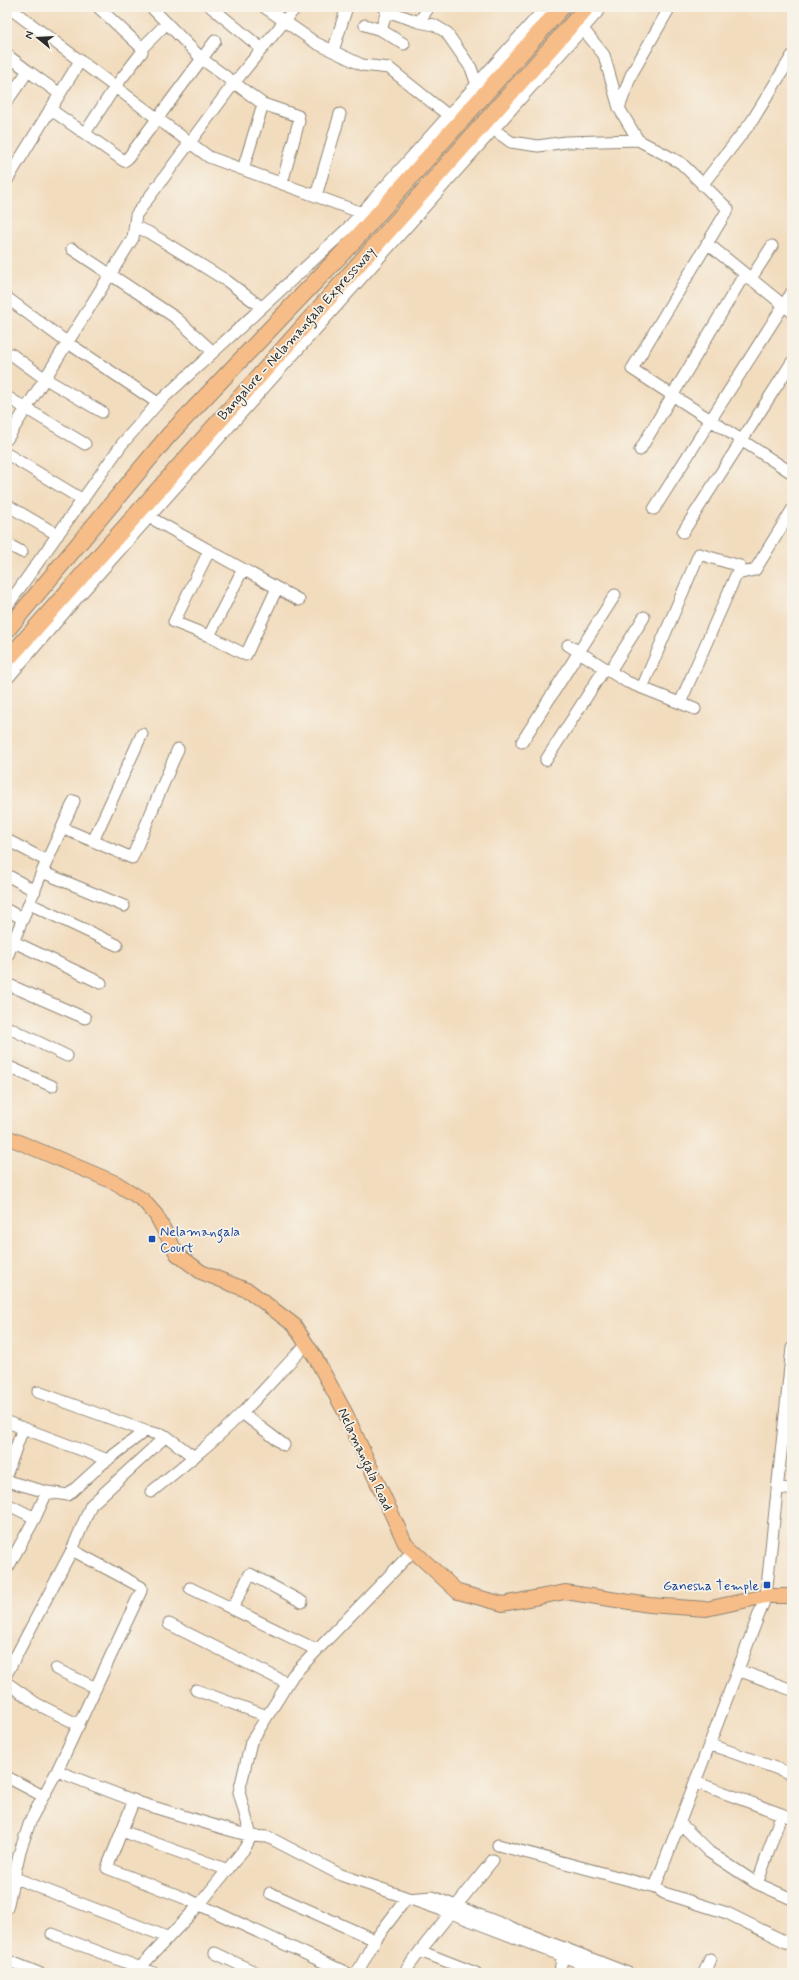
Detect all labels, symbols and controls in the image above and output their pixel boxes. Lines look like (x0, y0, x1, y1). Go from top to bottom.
north arrow (18, 18, 58, 58)
text: N (22, 30, 37, 41)
street label: Bangalore - Nelamangala Expressway (214, 243, 381, 426)
place label: Nelamangala Court (160, 1223, 240, 1257)
marker: Nelamangala Court (147, 1234, 157, 1244)
street label: Nelamangala Road (332, 1405, 397, 1515)
place label: Ganesha Temple (663, 1577, 759, 1595)
marker: Ganesha Temple (762, 1580, 772, 1590)

